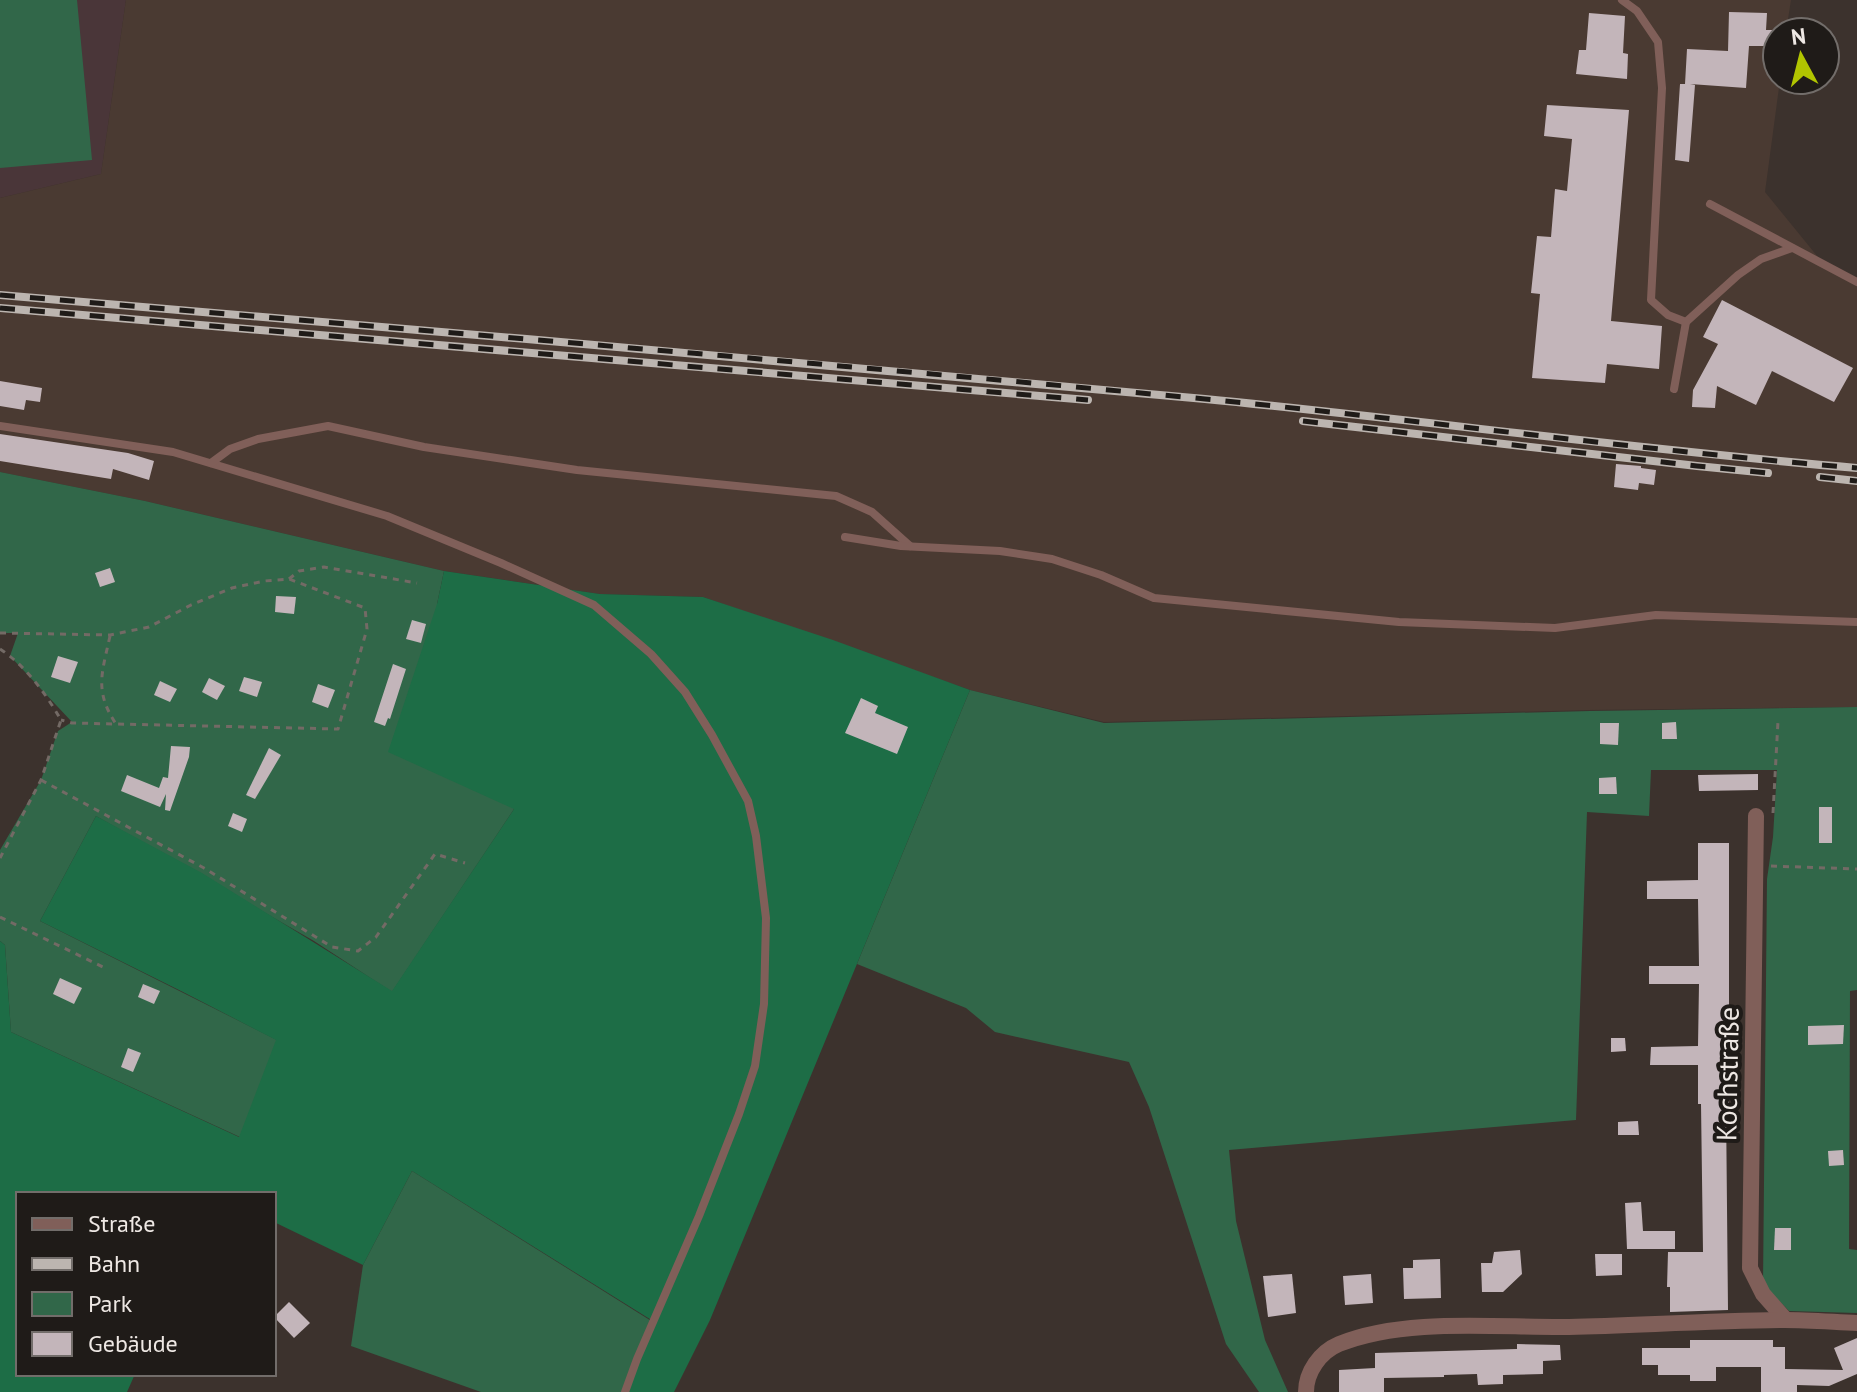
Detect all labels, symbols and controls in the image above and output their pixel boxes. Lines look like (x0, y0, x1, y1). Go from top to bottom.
north arrow (1761, 16, 1841, 96)
text: N (1790, 21, 1807, 51)
street label: Kochstraße (1707, 1007, 1747, 1141)
legend (16, 1192, 276, 1376)
text: Straße (88, 1208, 155, 1239)
text: Bahn (88, 1248, 140, 1279)
text: Park (88, 1288, 133, 1319)
text: Gebäude (88, 1328, 178, 1359)

